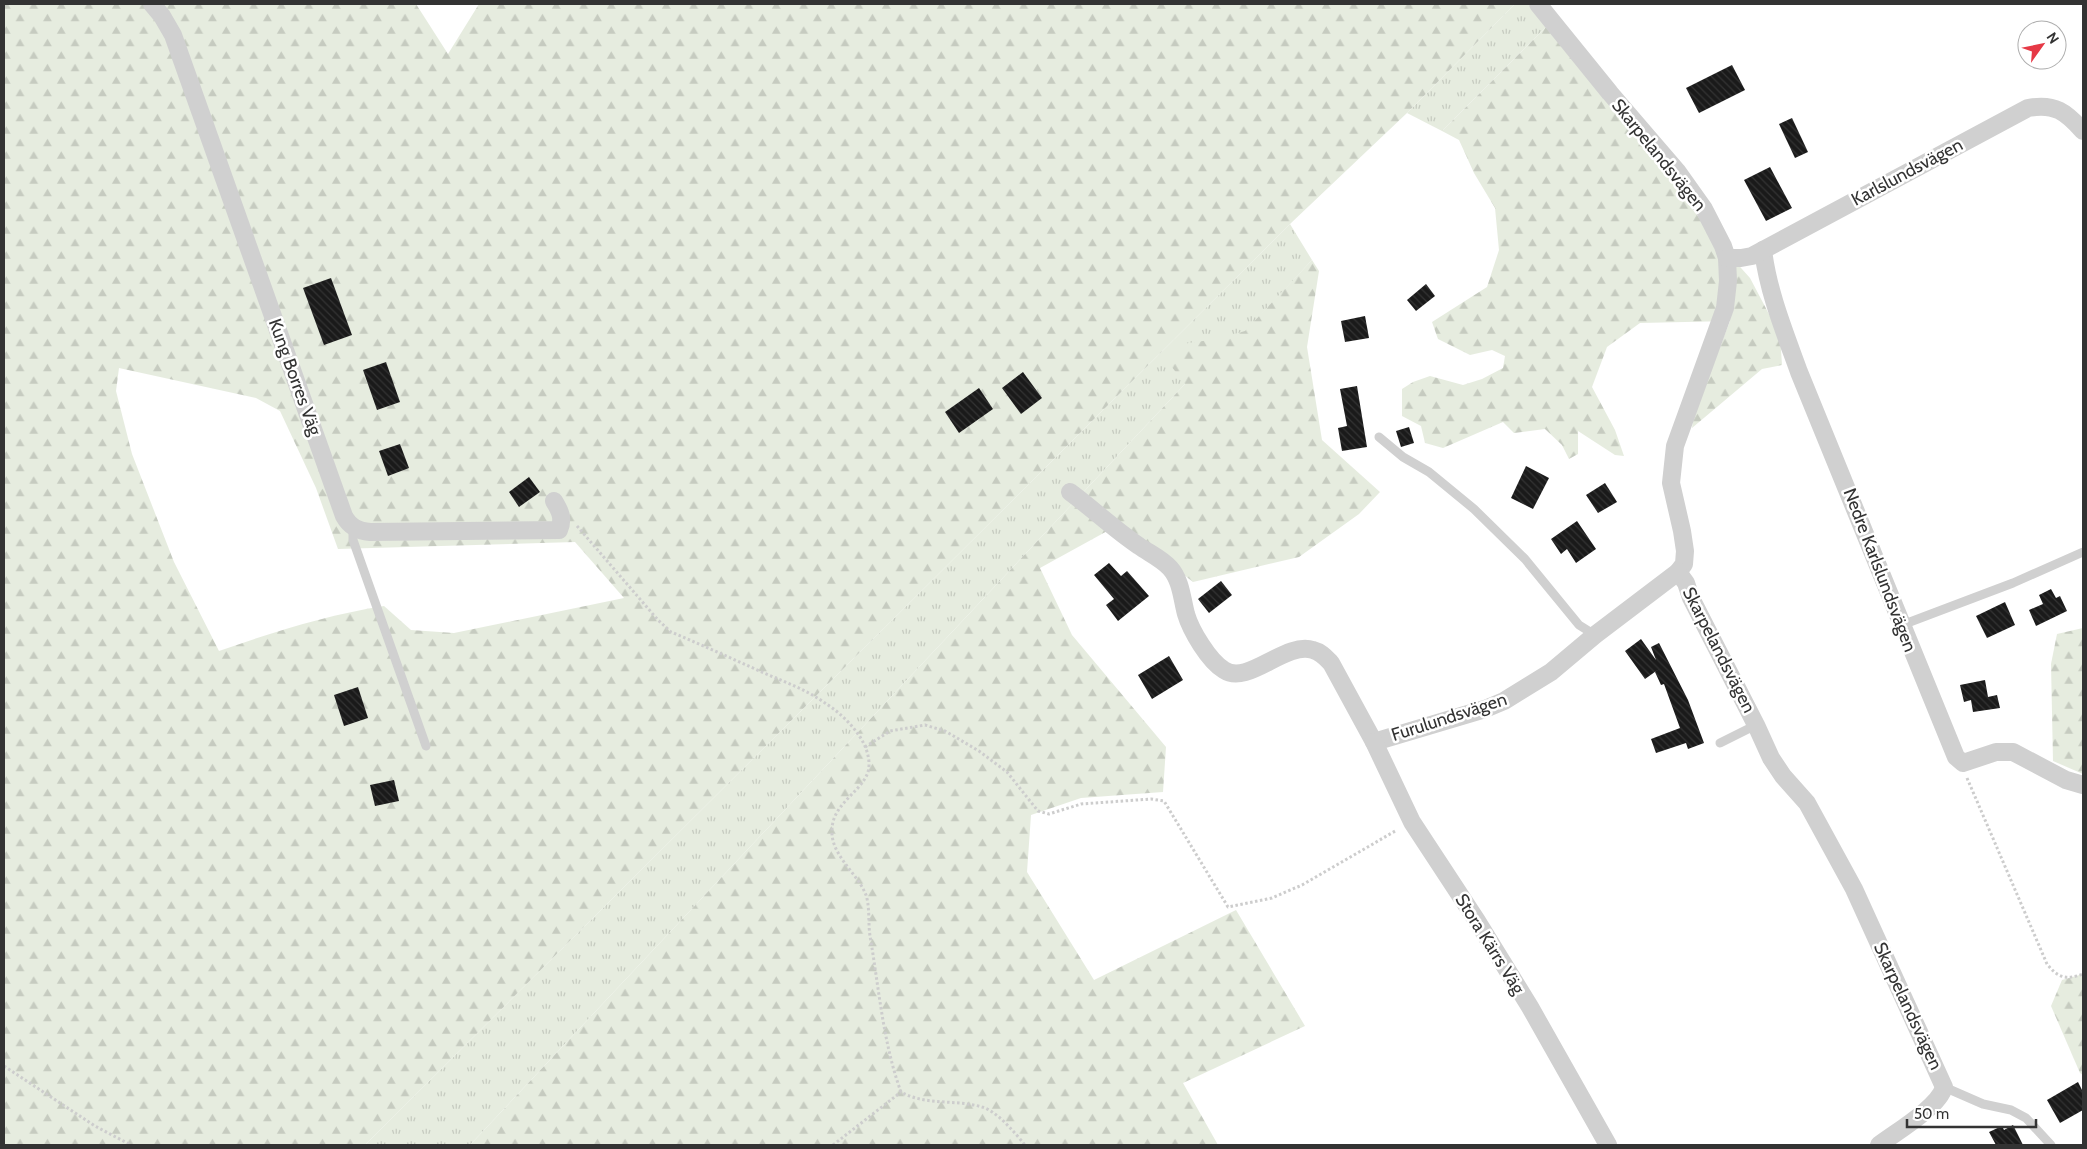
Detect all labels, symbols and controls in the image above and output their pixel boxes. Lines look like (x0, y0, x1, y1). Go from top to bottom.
north arrow (2017, 20, 2067, 70)
text: N (2043, 29, 2063, 47)
street label: Skarpelandsvägen (1607, 94, 1711, 216)
street label: Karlslundsvägen (1848, 133, 1966, 211)
street label: Kung Borres Väg (264, 316, 327, 439)
street label: Nedre Karlslundsvägen (1839, 485, 1921, 655)
street label: Skarpelandsvägen (1678, 584, 1760, 716)
street label: Furulundsvägen (1388, 688, 1510, 746)
street label: Stora Kärrs Väg (1450, 890, 1530, 999)
street label: Skarpelandsvägen (1869, 939, 1947, 1073)
scale bar (1907, 1096, 2036, 1128)
text: 50 m (1914, 1105, 1949, 1123)

